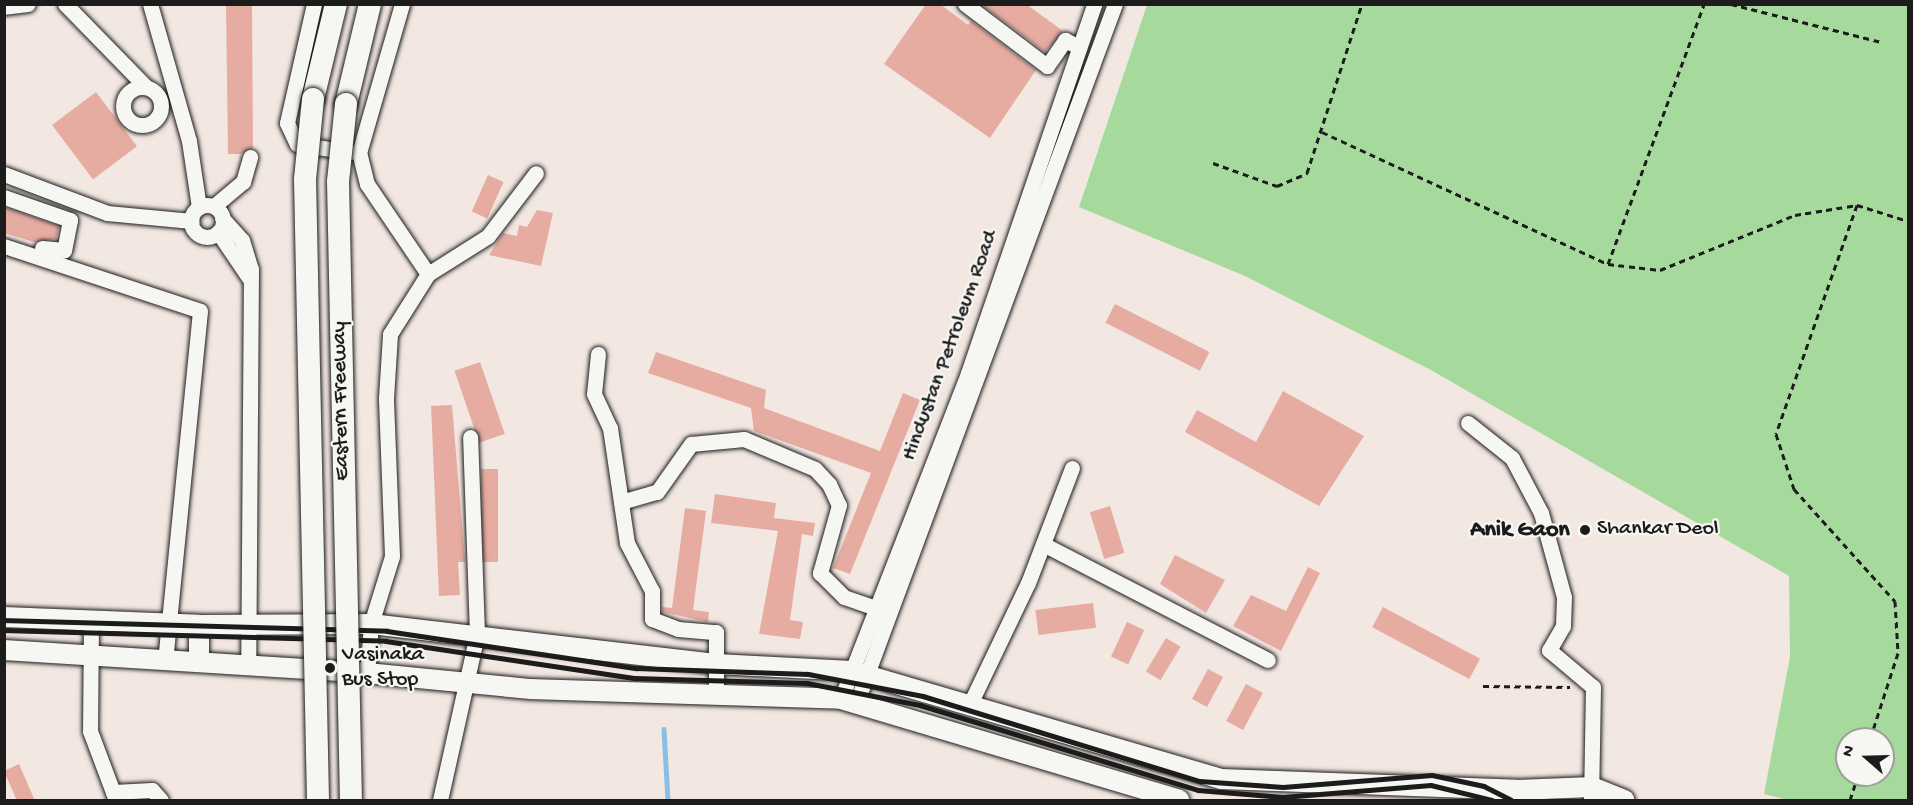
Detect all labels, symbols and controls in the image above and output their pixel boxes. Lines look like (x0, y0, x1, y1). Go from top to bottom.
street label: Hindustan Petroleum Road (897, 227, 1005, 465)
street label: Eastern Freeway (327, 321, 357, 481)
district label: Anik Gaon (1470, 517, 1570, 545)
place label: Shankar Deol (1597, 517, 1719, 543)
marker: Shankar Deol (1578, 523, 1592, 537)
place label: Vasinaka Bus Stop (342, 642, 424, 694)
marker: Vasinaka Bus Stop (323, 661, 337, 675)
north arrow (1835, 727, 1895, 787)
text: N (1839, 743, 1860, 760)

